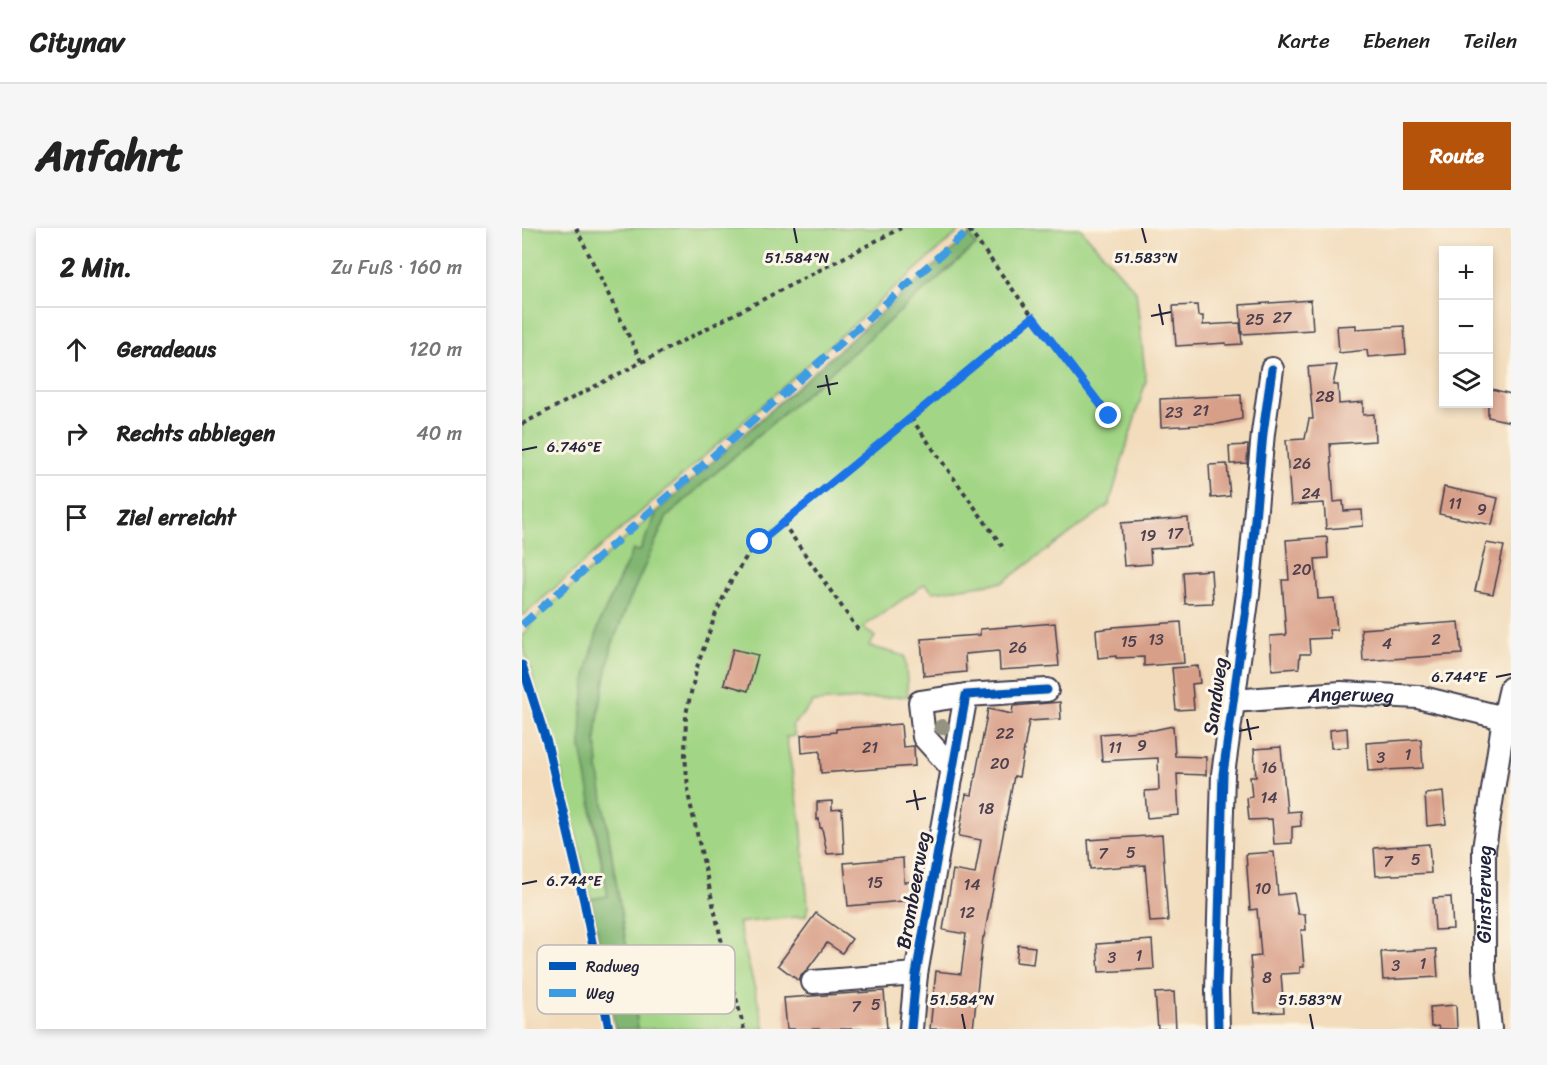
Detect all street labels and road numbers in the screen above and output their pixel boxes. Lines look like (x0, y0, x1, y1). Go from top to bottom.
street label: Sandweg (1193, 655, 1238, 737)
street label: Angerweg (1305, 676, 1395, 714)
street label: Brombeerweg (886, 828, 941, 952)
street label: Ginsterweg (1467, 845, 1502, 943)

